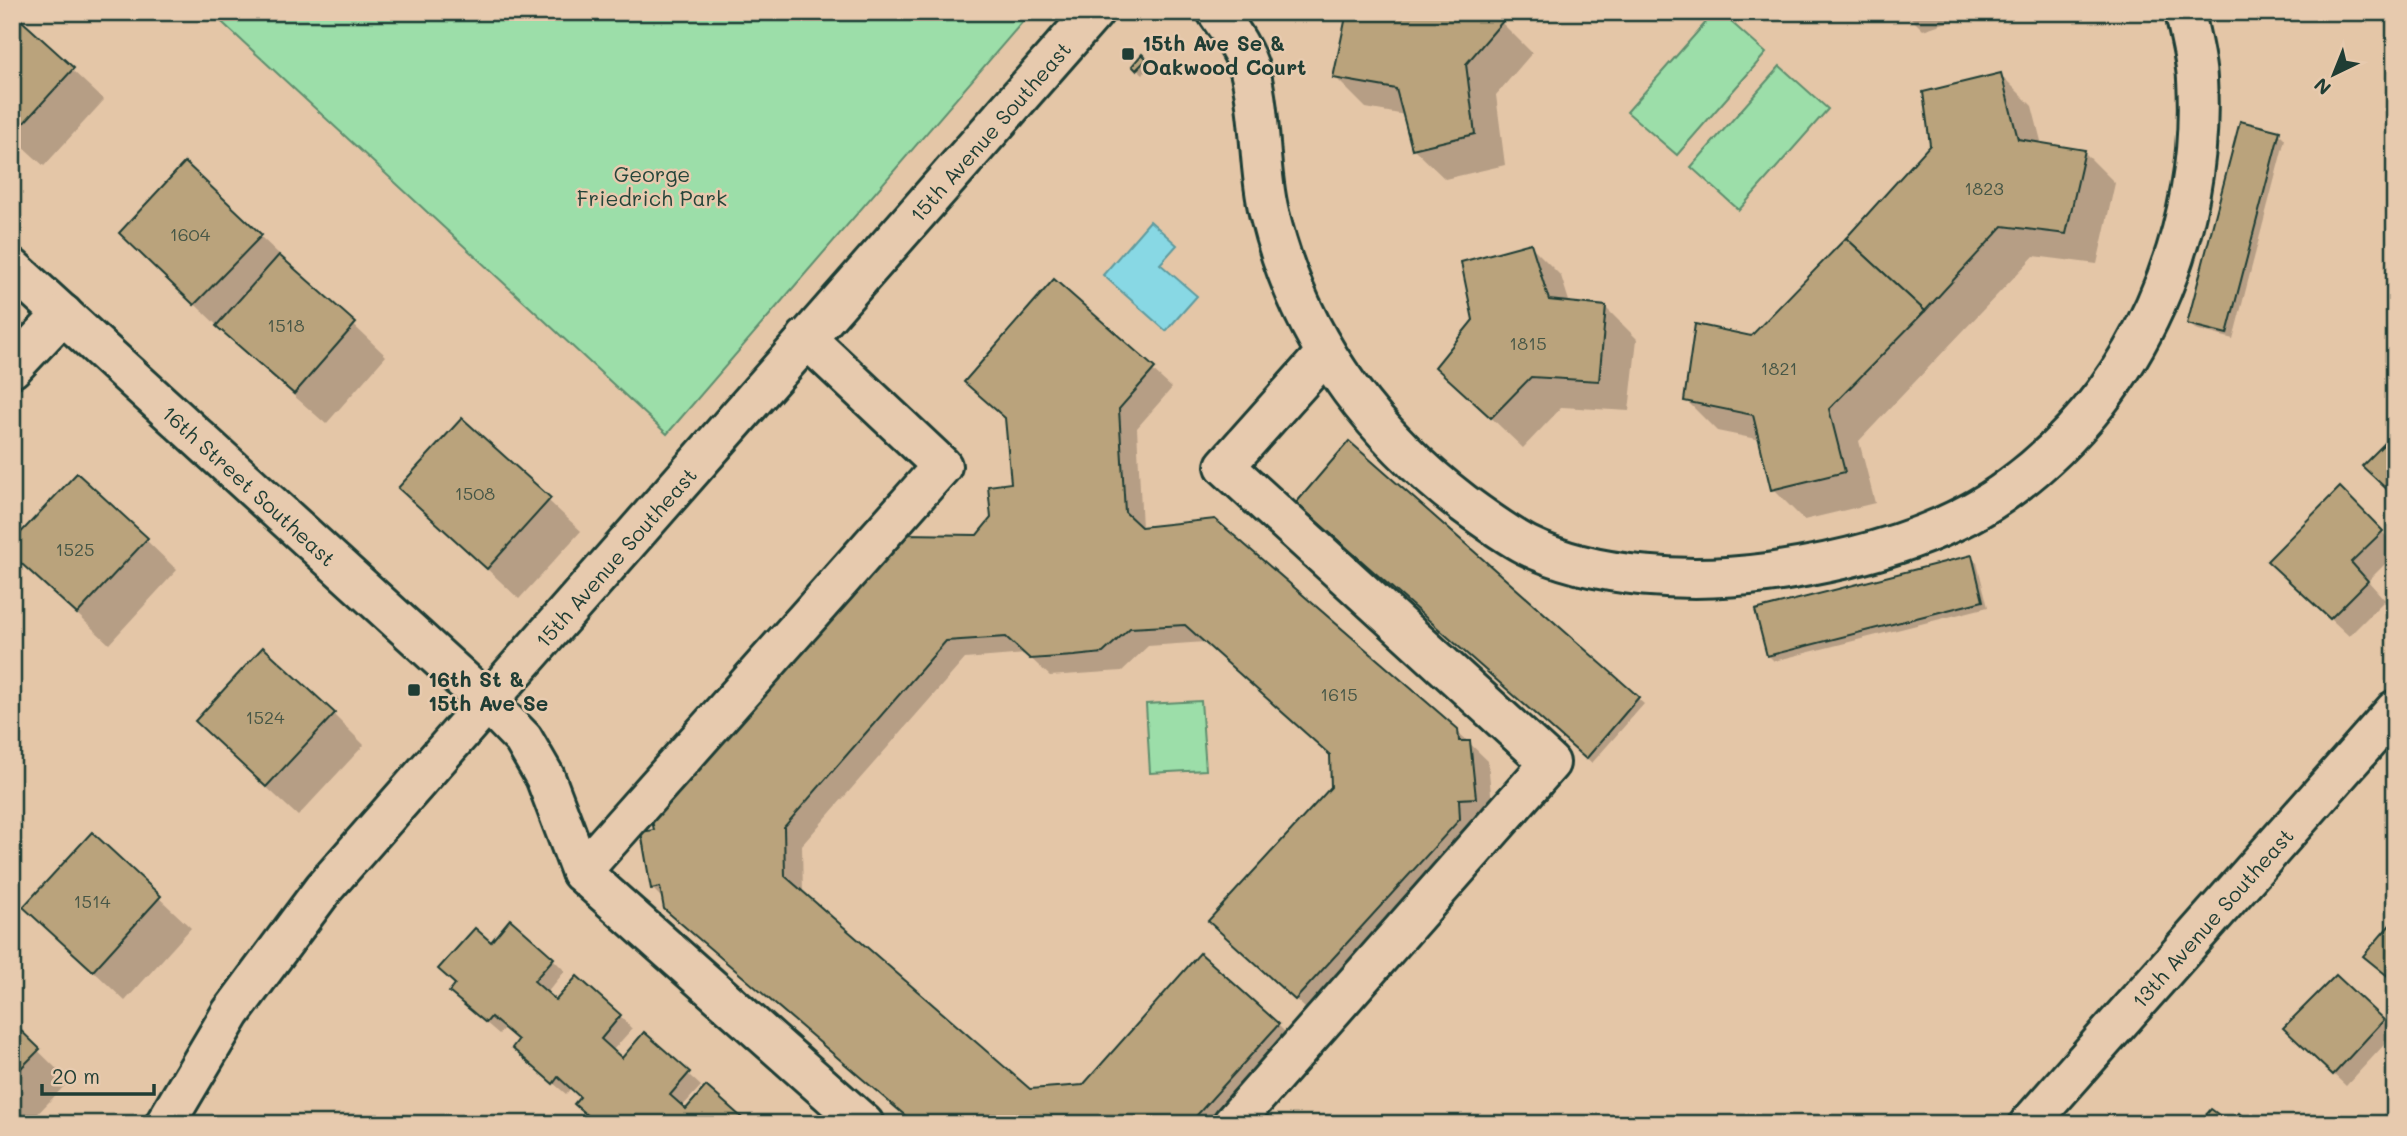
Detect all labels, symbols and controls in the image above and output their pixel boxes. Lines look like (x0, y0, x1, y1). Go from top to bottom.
place label: 15th Ave Se & Oakwood Court (1142, 29, 1306, 80)
street label: 15th Avenue Southeast (903, 35, 1076, 227)
north arrow (2298, 38, 2368, 108)
marker: 15th Ave Se & Oakwood Court (1120, 46, 1136, 62)
text: N (2308, 73, 2336, 101)
park label: George Friedrich Park (577, 160, 727, 211)
house number: 1823 (1964, 176, 2004, 200)
house number: 1604 (170, 222, 211, 246)
house number: 1518 (267, 313, 305, 337)
house number: 1815 (1509, 331, 1547, 355)
house number: 1821 (1760, 356, 1798, 380)
street label: 16th Street Southeast (157, 399, 342, 571)
street label: 15th Avenue Southeast (529, 461, 702, 653)
house number: 1508 (455, 481, 495, 505)
house number: 1525 (55, 537, 95, 561)
place label: 16th St & 15th Ave Se (428, 665, 548, 716)
marker: 16th St & 15th Ave Se (406, 682, 422, 698)
house number: 1615 (1320, 682, 1358, 706)
house number: 1524 (245, 705, 285, 729)
street label: 13th Avenue Southeast (2125, 822, 2299, 1013)
house number: 1514 (73, 889, 111, 913)
scale bar (42, 1052, 154, 1096)
text: 20 m (52, 1062, 100, 1089)

